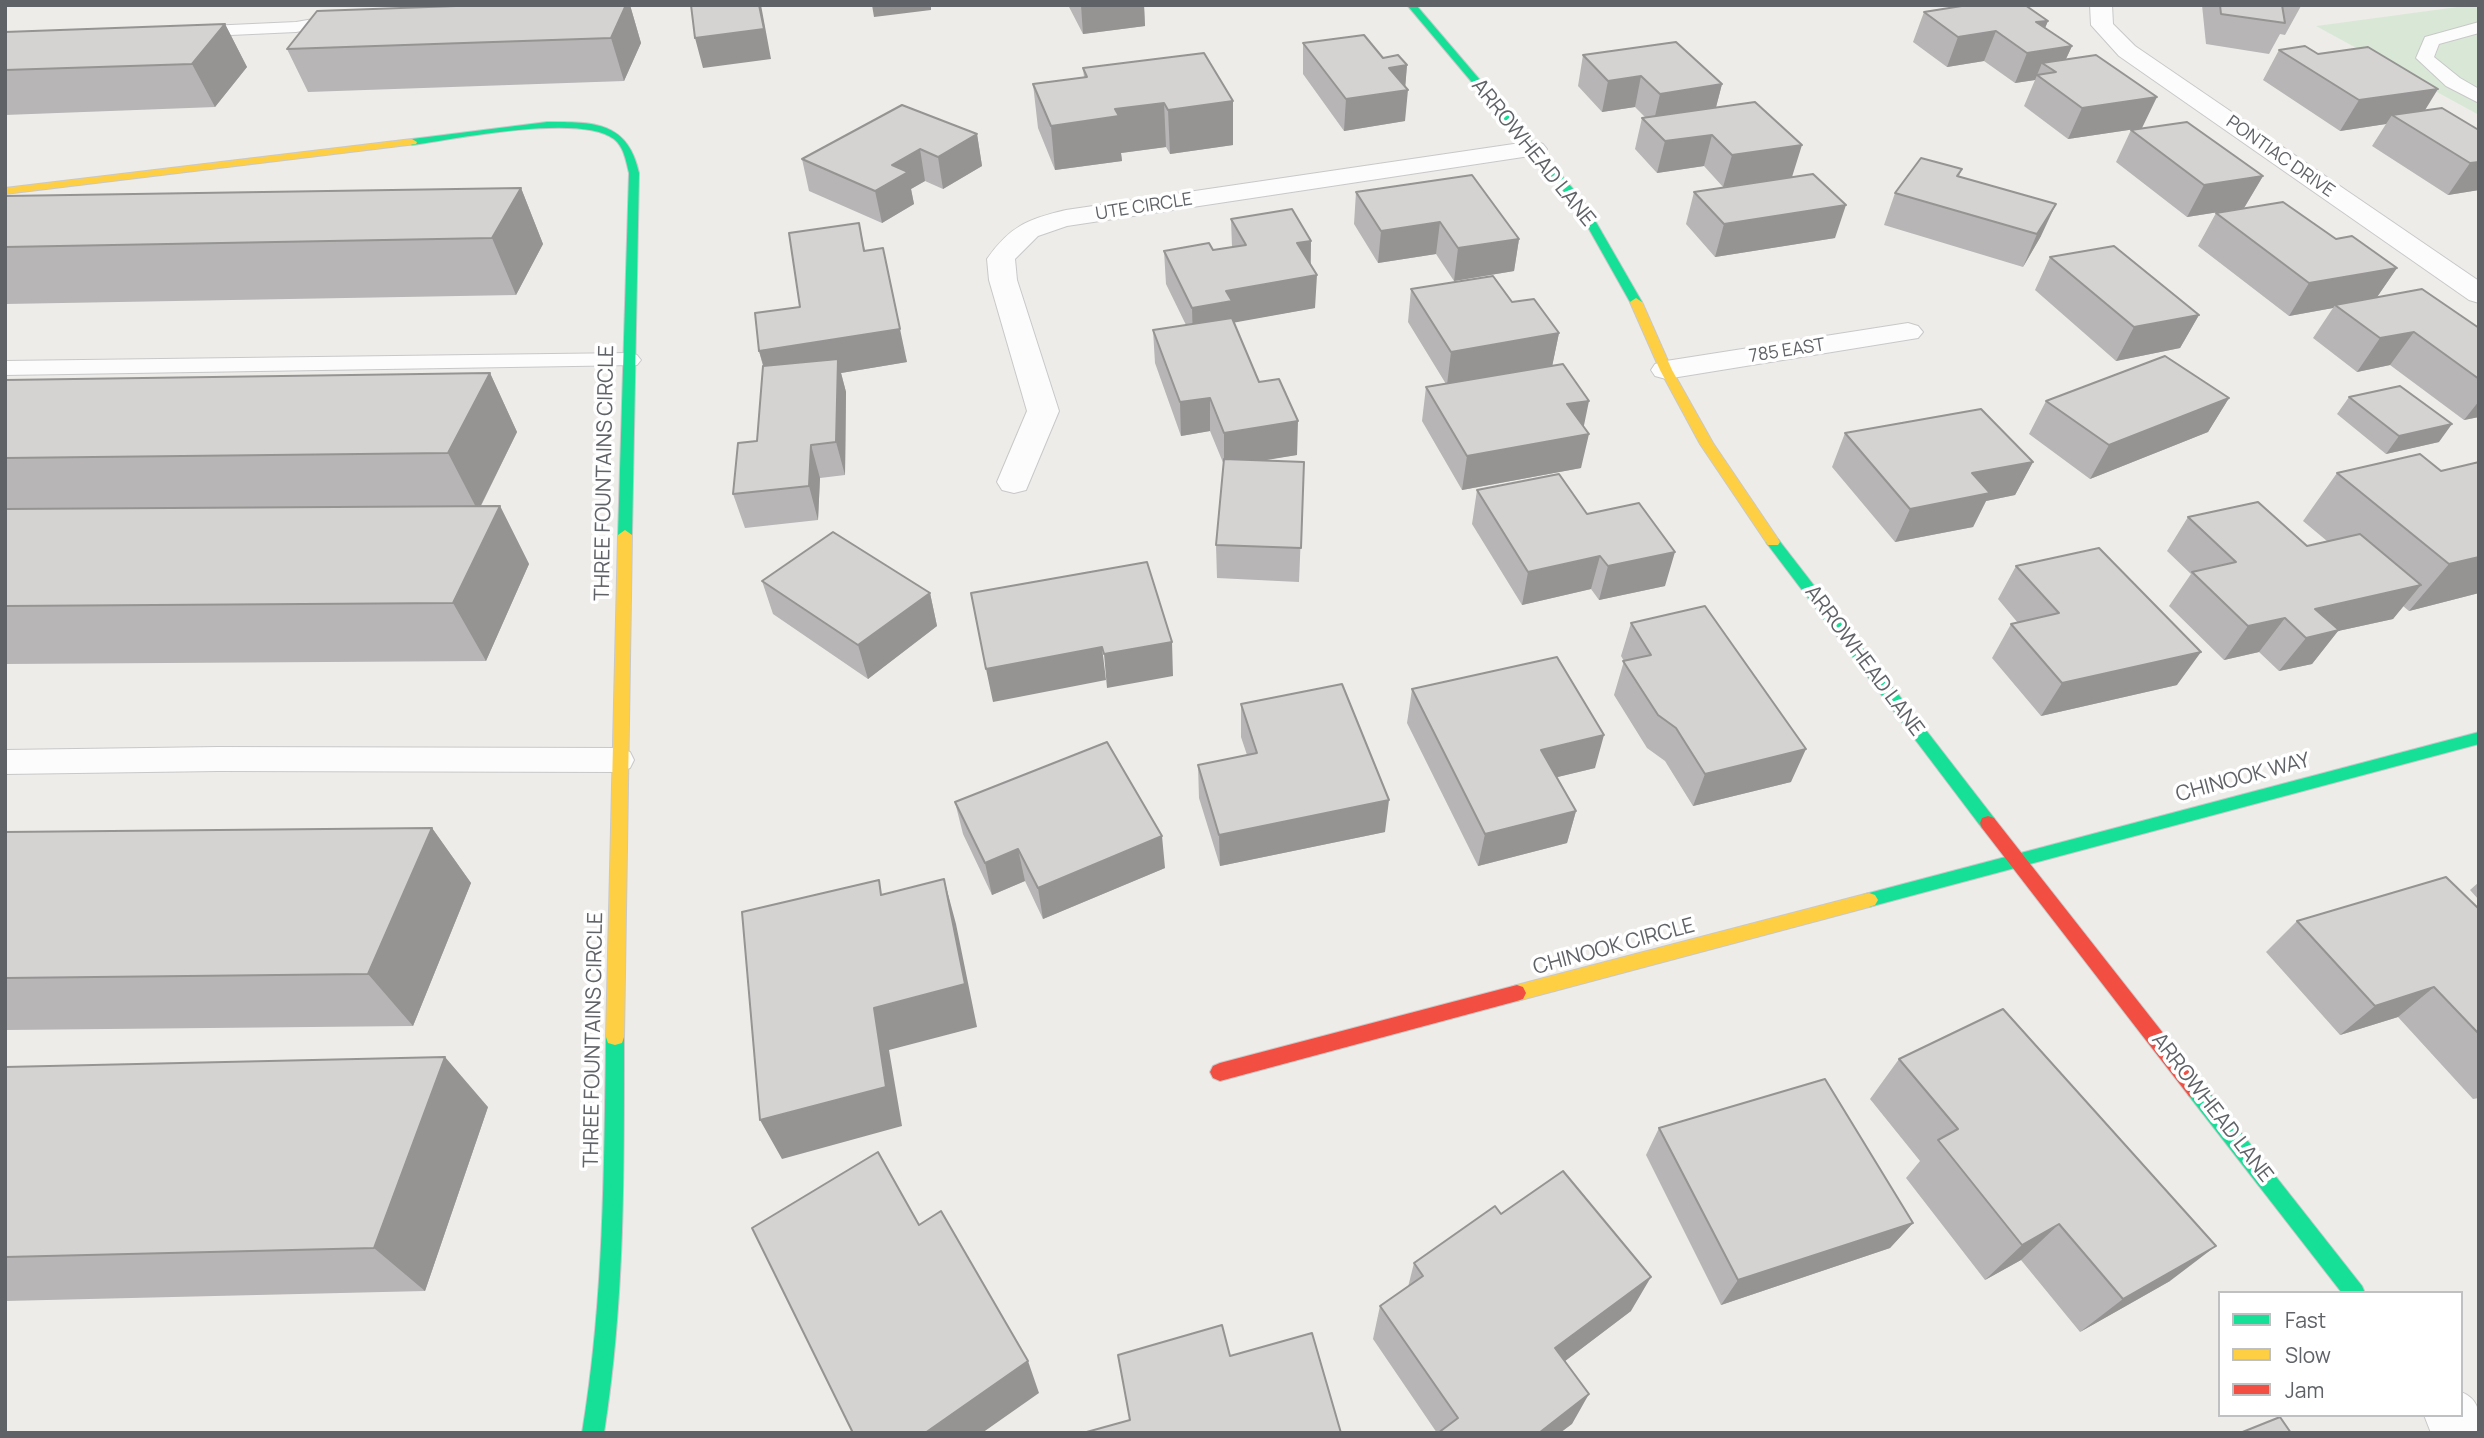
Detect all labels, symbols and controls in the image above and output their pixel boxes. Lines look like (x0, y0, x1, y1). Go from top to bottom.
street label: ARROWHEAD LANE (1466, 74, 1600, 232)
street label: PONTIAC DRIVE (2222, 112, 2338, 202)
street label: UTE CIRCLE (1094, 189, 1194, 225)
street label: 785 EAST (1747, 334, 1827, 368)
street label: THREE FOUNTAINS CIRCLE (590, 345, 620, 601)
street label: ARROWHEAD LANE (1799, 581, 1929, 741)
street label: CHINOOK WAY (2173, 748, 2313, 808)
street label: THREE FOUNTAINS CIRCLE (579, 912, 609, 1168)
street label: CHINOOK CIRCLE (1530, 913, 1698, 981)
street label: ARROWHEAD LANE (2146, 1028, 2278, 1188)
legend (2218, 1291, 2463, 1417)
text: Fast (2285, 1306, 2326, 1334)
text: Slow (2285, 1341, 2331, 1369)
text: Jam (2285, 1376, 2324, 1404)

